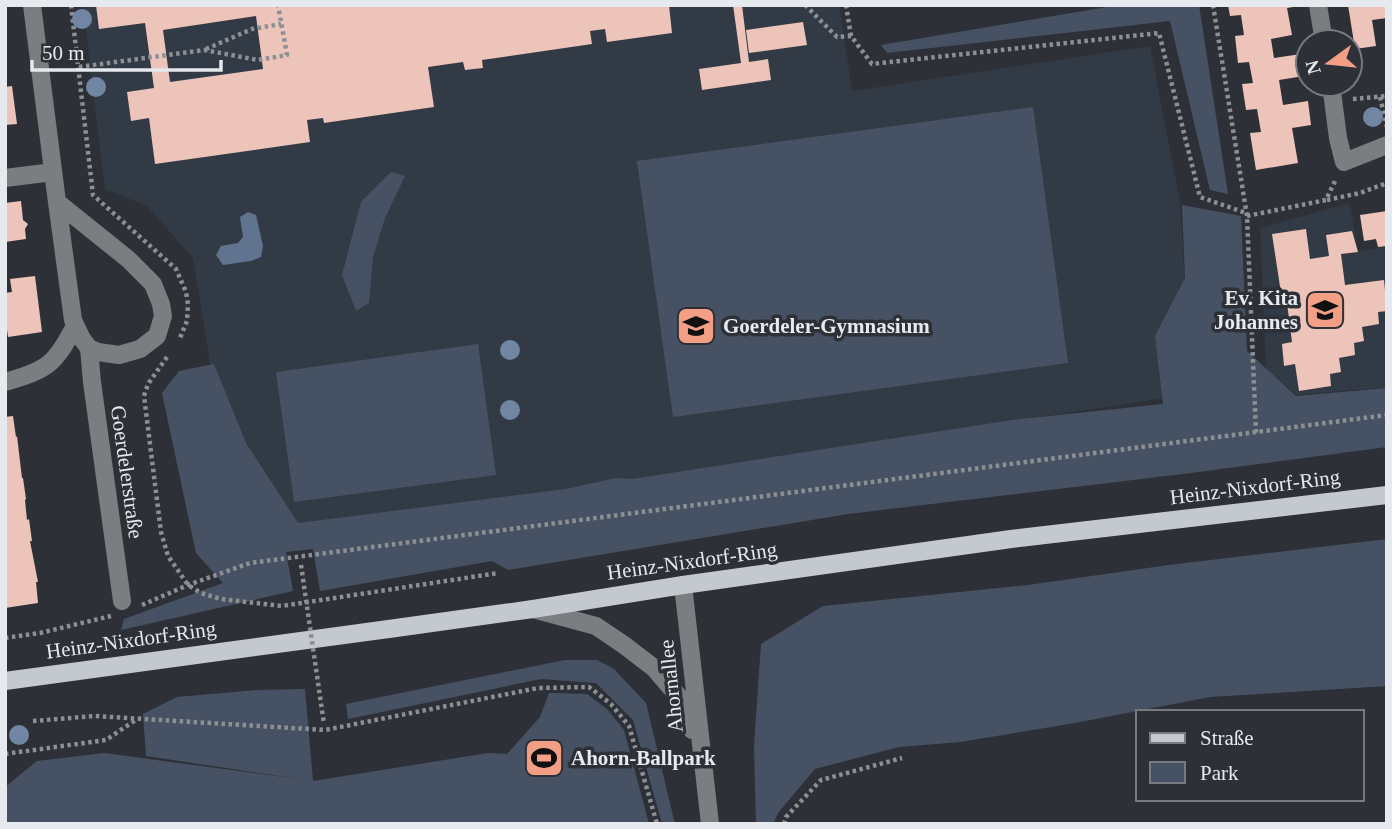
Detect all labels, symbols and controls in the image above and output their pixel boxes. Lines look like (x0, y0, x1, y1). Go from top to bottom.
scale bar (32, 28, 220, 72)
north arrow (1294, 28, 1364, 98)
text: 50 m (42, 41, 85, 65)
text: N (1301, 58, 1325, 77)
place label: Ev. Kita Johannes (1214, 286, 1298, 334)
school or university icon: Ev. Kita Johannes (1304, 289, 1346, 331)
school or university icon: Goerdeler-Gymnasium (675, 305, 717, 347)
place label: Goerdeler-Gymnasium (723, 314, 930, 338)
street label: Goerdelerstraße (106, 404, 148, 540)
street label: Heinz-Nixdorf-Ring (1168, 465, 1342, 509)
street label: Heinz-Nixdorf-Ring (605, 537, 779, 585)
street label: Heinz-Nixdorf-Ring (44, 616, 218, 664)
street label: Ahornallee (654, 638, 688, 734)
legend (1136, 710, 1364, 801)
text: Straße (1200, 726, 1254, 750)
sports icon: Ahorn-Ballpark (523, 737, 565, 779)
place label: Ahorn-Ballpark (571, 746, 716, 770)
text: Park (1200, 761, 1239, 785)

